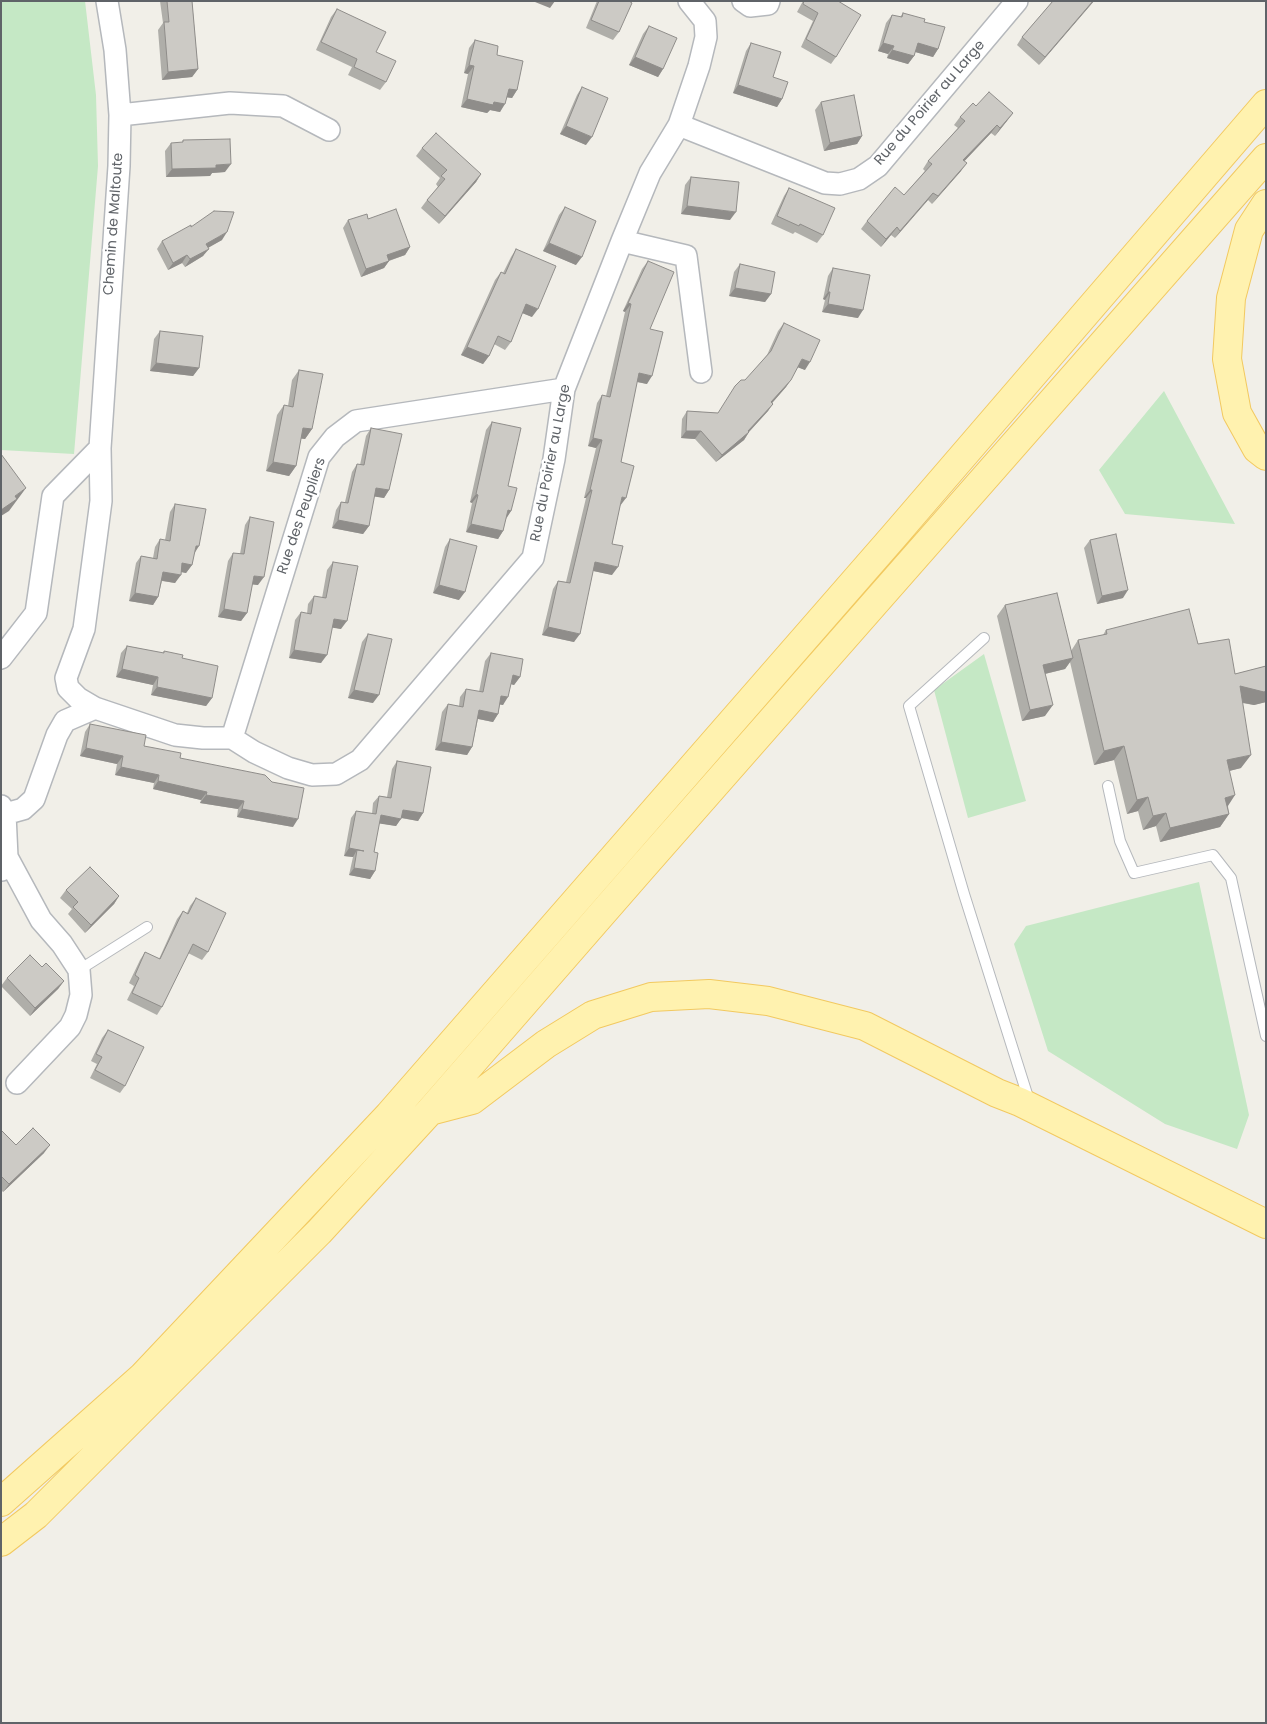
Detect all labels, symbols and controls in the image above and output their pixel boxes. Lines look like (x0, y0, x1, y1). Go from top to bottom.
street label: Rue du Poirier au Large (871, 37, 989, 169)
street label: Chemin de Maltoute (101, 152, 127, 296)
street label: Rue du Poirier au Large (527, 383, 575, 543)
street label: Rue des Peupliers (274, 455, 330, 577)

